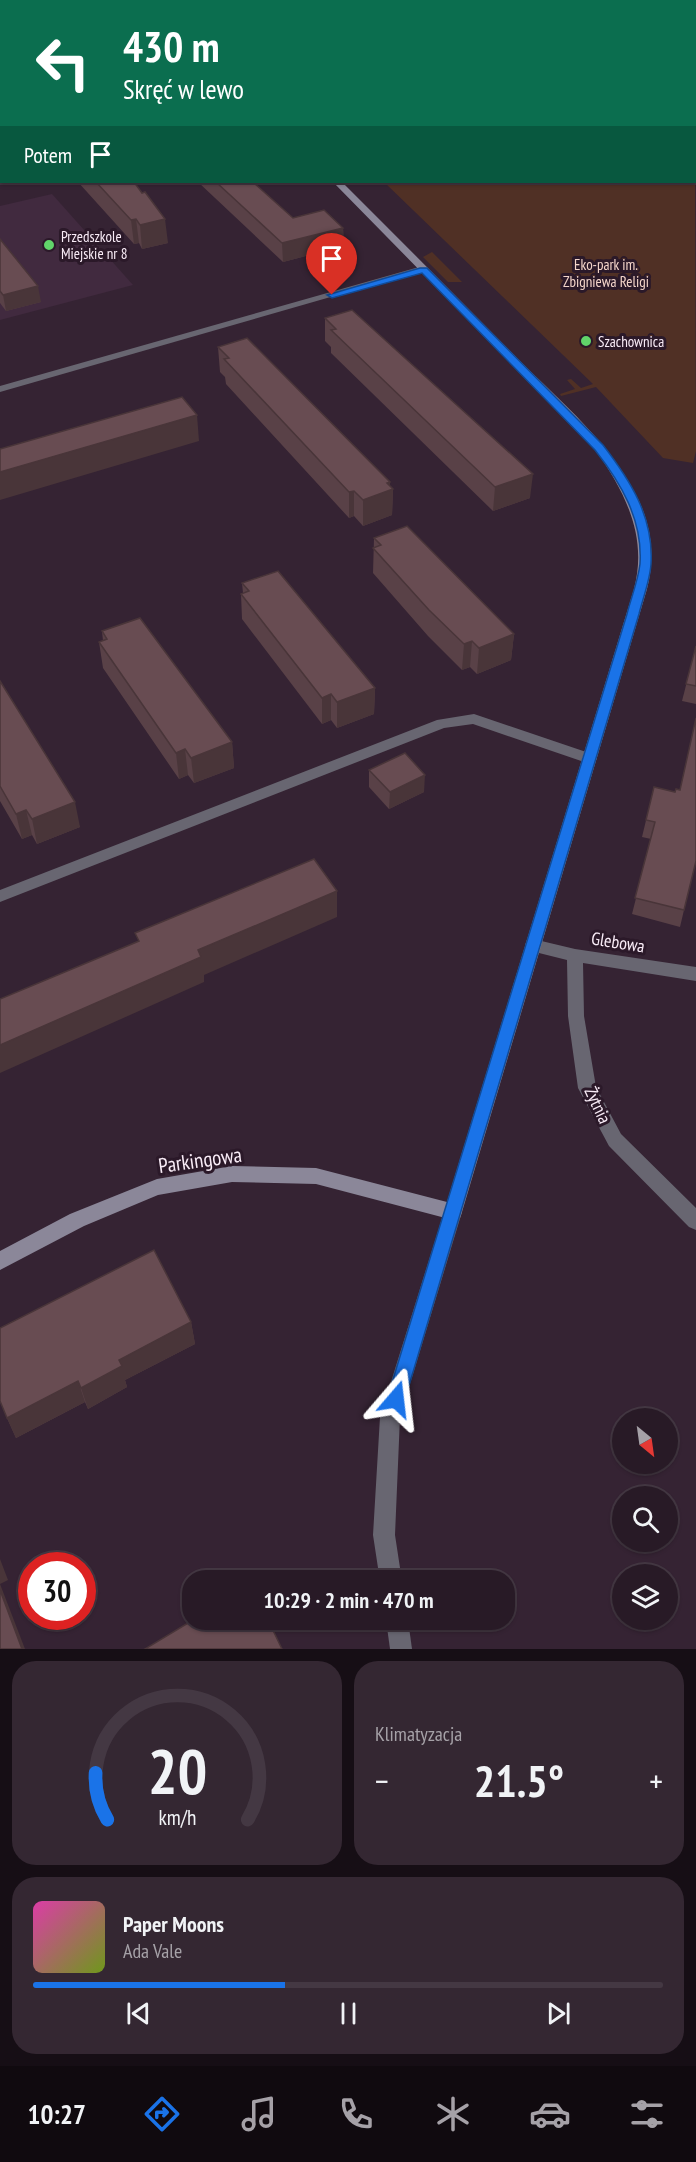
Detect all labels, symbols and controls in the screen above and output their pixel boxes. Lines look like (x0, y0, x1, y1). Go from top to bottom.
text: 430 m (123, 19, 220, 74)
icon: left (24, 24, 102, 102)
text: Skręć w lewo (123, 72, 244, 106)
icon: arrive (84, 138, 117, 171)
text: Potem (24, 141, 72, 169)
place label: Przedszkole Miejskie nr 8 (61, 227, 127, 263)
pin (306, 233, 357, 295)
marker: Przedszkole Miejskie nr 8 (42, 238, 56, 252)
icon: arrive (315, 242, 348, 275)
park label: Eko-park im. Zbigniewa Religi (563, 255, 649, 291)
place label: Szachownica (598, 332, 664, 351)
marker: Szachownica (579, 334, 593, 348)
street label: Glebowa (590, 926, 646, 958)
street label: Żytnia (579, 1083, 617, 1127)
street label: Parkingowa (157, 1141, 243, 1179)
position arrow (364, 1367, 428, 1431)
north arrow (612, 1408, 678, 1474)
map controls (612, 1408, 678, 1630)
button: search (612, 1486, 678, 1552)
speed limit sign: 30 (18, 1552, 96, 1630)
button: layers (612, 1564, 678, 1630)
text: 10:29 · 2 min · 470 m (263, 1586, 434, 1614)
text: Klimatyzacja (375, 1721, 462, 1747)
text: 20 (147, 1730, 207, 1811)
text: 21.5° (474, 1751, 564, 1809)
text: − (375, 1759, 389, 1802)
text: + (649, 1759, 663, 1802)
text: km/h (158, 1803, 196, 1831)
text: Paper Moons (123, 1910, 224, 1938)
text: Ada Vale (123, 1938, 182, 1964)
icon: previous (122, 1997, 155, 2030)
icon: pause (332, 1997, 365, 2030)
icon: next (542, 1997, 575, 2030)
icon: directions (141, 2093, 183, 2135)
icon: music (238, 2093, 280, 2135)
icon: phone (335, 2093, 377, 2135)
icon: climate (432, 2093, 474, 2135)
icon: car (529, 2093, 571, 2135)
icon: filters (626, 2093, 668, 2135)
text: 10:27 (28, 2097, 86, 2131)

